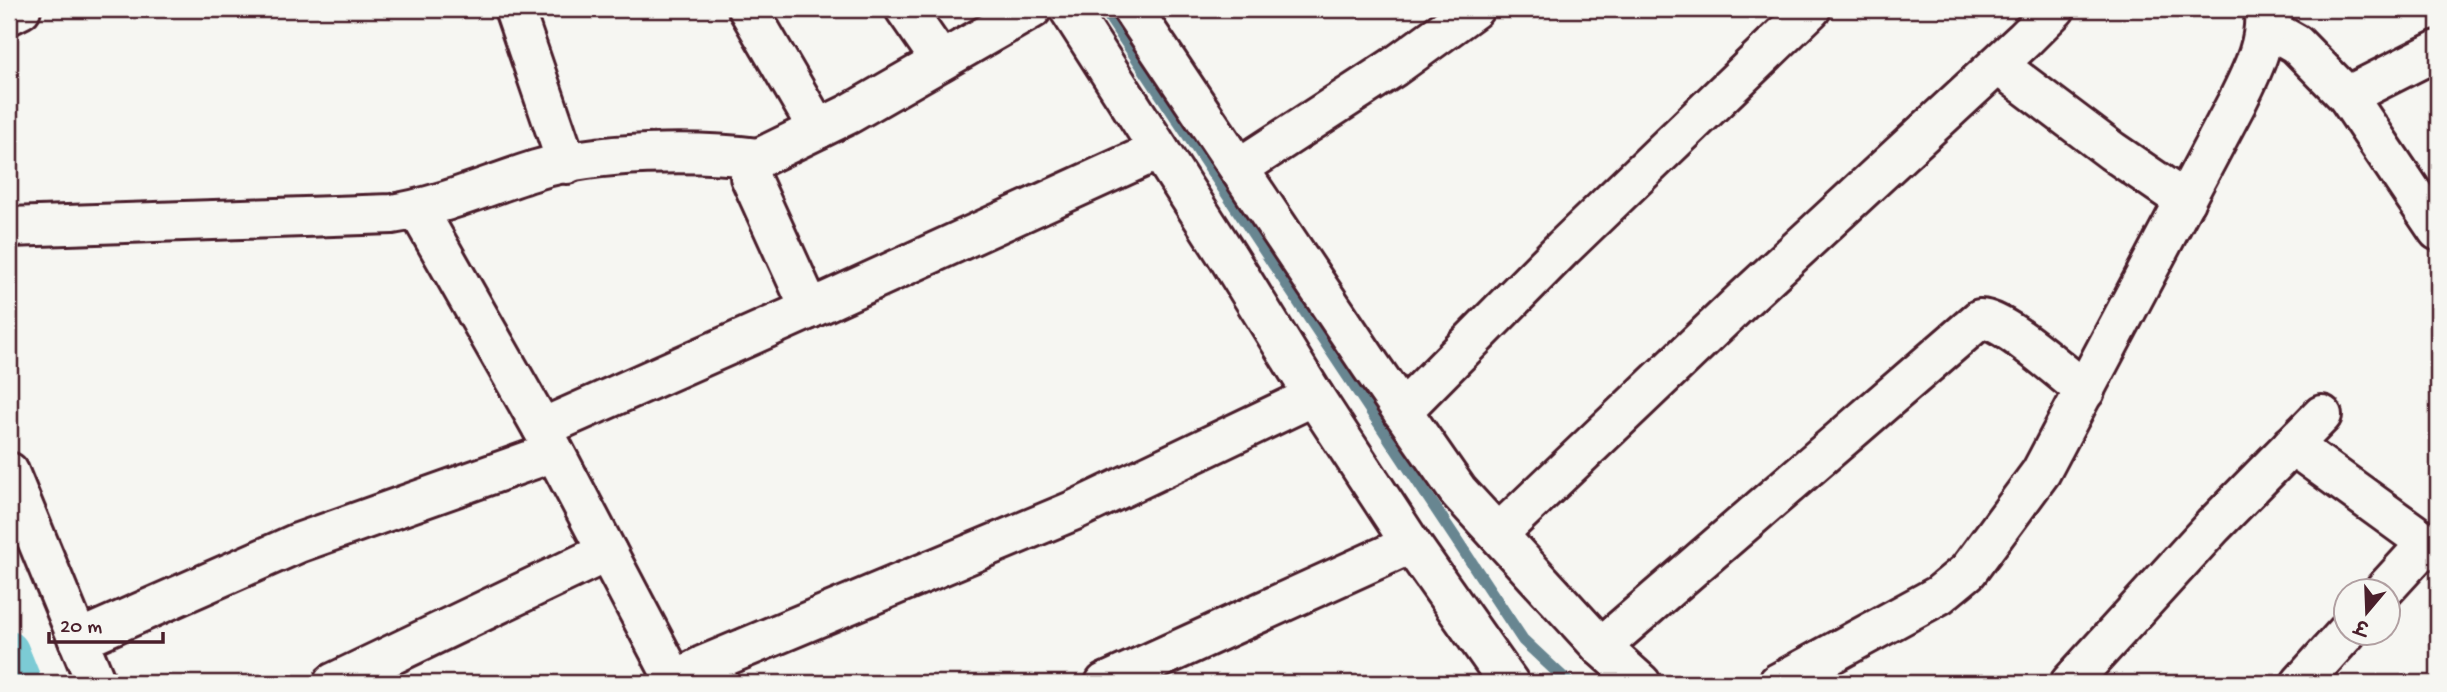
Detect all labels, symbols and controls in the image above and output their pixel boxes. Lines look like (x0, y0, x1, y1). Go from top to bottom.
north arrow (2332, 576, 2402, 646)
scale bar (49, 601, 163, 645)
text: उ (2351, 611, 2374, 638)
text: 20 m (60, 616, 102, 641)

